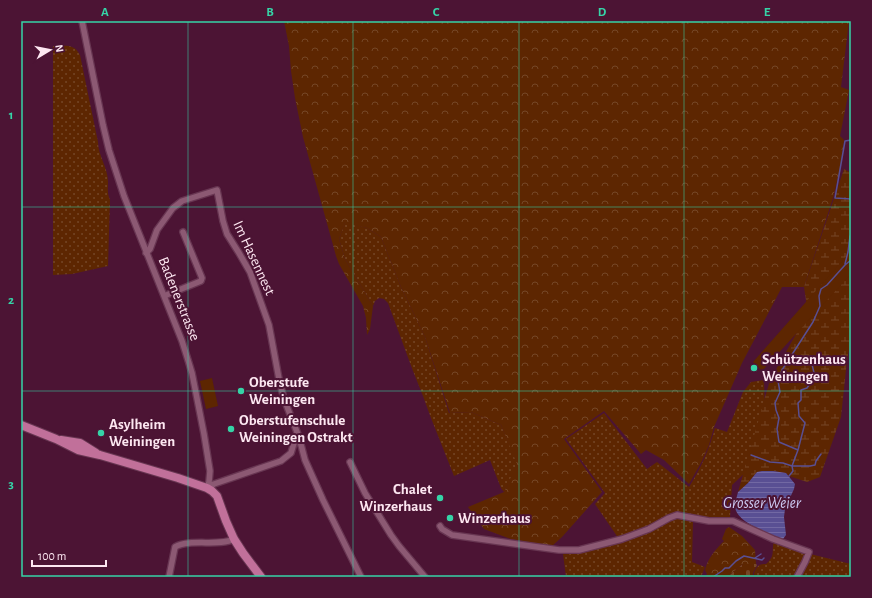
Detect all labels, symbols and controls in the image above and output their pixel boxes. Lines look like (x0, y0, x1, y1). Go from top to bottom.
text: A (101, 6, 109, 19)
text: B (266, 6, 274, 19)
text: C (433, 6, 440, 19)
text: D (598, 6, 607, 19)
text: E (764, 6, 771, 19)
north arrow (30, 30, 70, 70)
text: N (53, 44, 65, 53)
text: 1 (9, 109, 13, 122)
street label: Im Hasennest (230, 218, 278, 298)
street label: Badenerstrasse (155, 255, 203, 343)
text: 2 (8, 294, 14, 307)
place label: Schützenhaus Weiningen (762, 352, 846, 384)
marker: Schützenhaus Weiningen (749, 363, 759, 373)
place label: Oberstufe Weiningen (249, 375, 315, 407)
marker: Oberstufe Weiningen (236, 386, 246, 396)
place label: Oberstufenschule Weiningen Ostrakt (239, 413, 353, 445)
place label: Asylheim Weiningen (109, 417, 175, 449)
marker: Oberstufenschule Weiningen Ostrakt (226, 424, 236, 434)
marker: Asylheim Weiningen (96, 428, 106, 438)
text: 3 (8, 478, 14, 491)
place label: Chalet Winzerhaus (359, 482, 432, 514)
marker: Chalet Winzerhaus (435, 493, 445, 503)
water label: Grosser Weier (723, 495, 802, 511)
place label: Winzerhaus (458, 511, 531, 526)
marker: Winzerhaus (445, 513, 455, 523)
scale bar (32, 542, 106, 568)
text: 100 m (38, 550, 66, 562)

